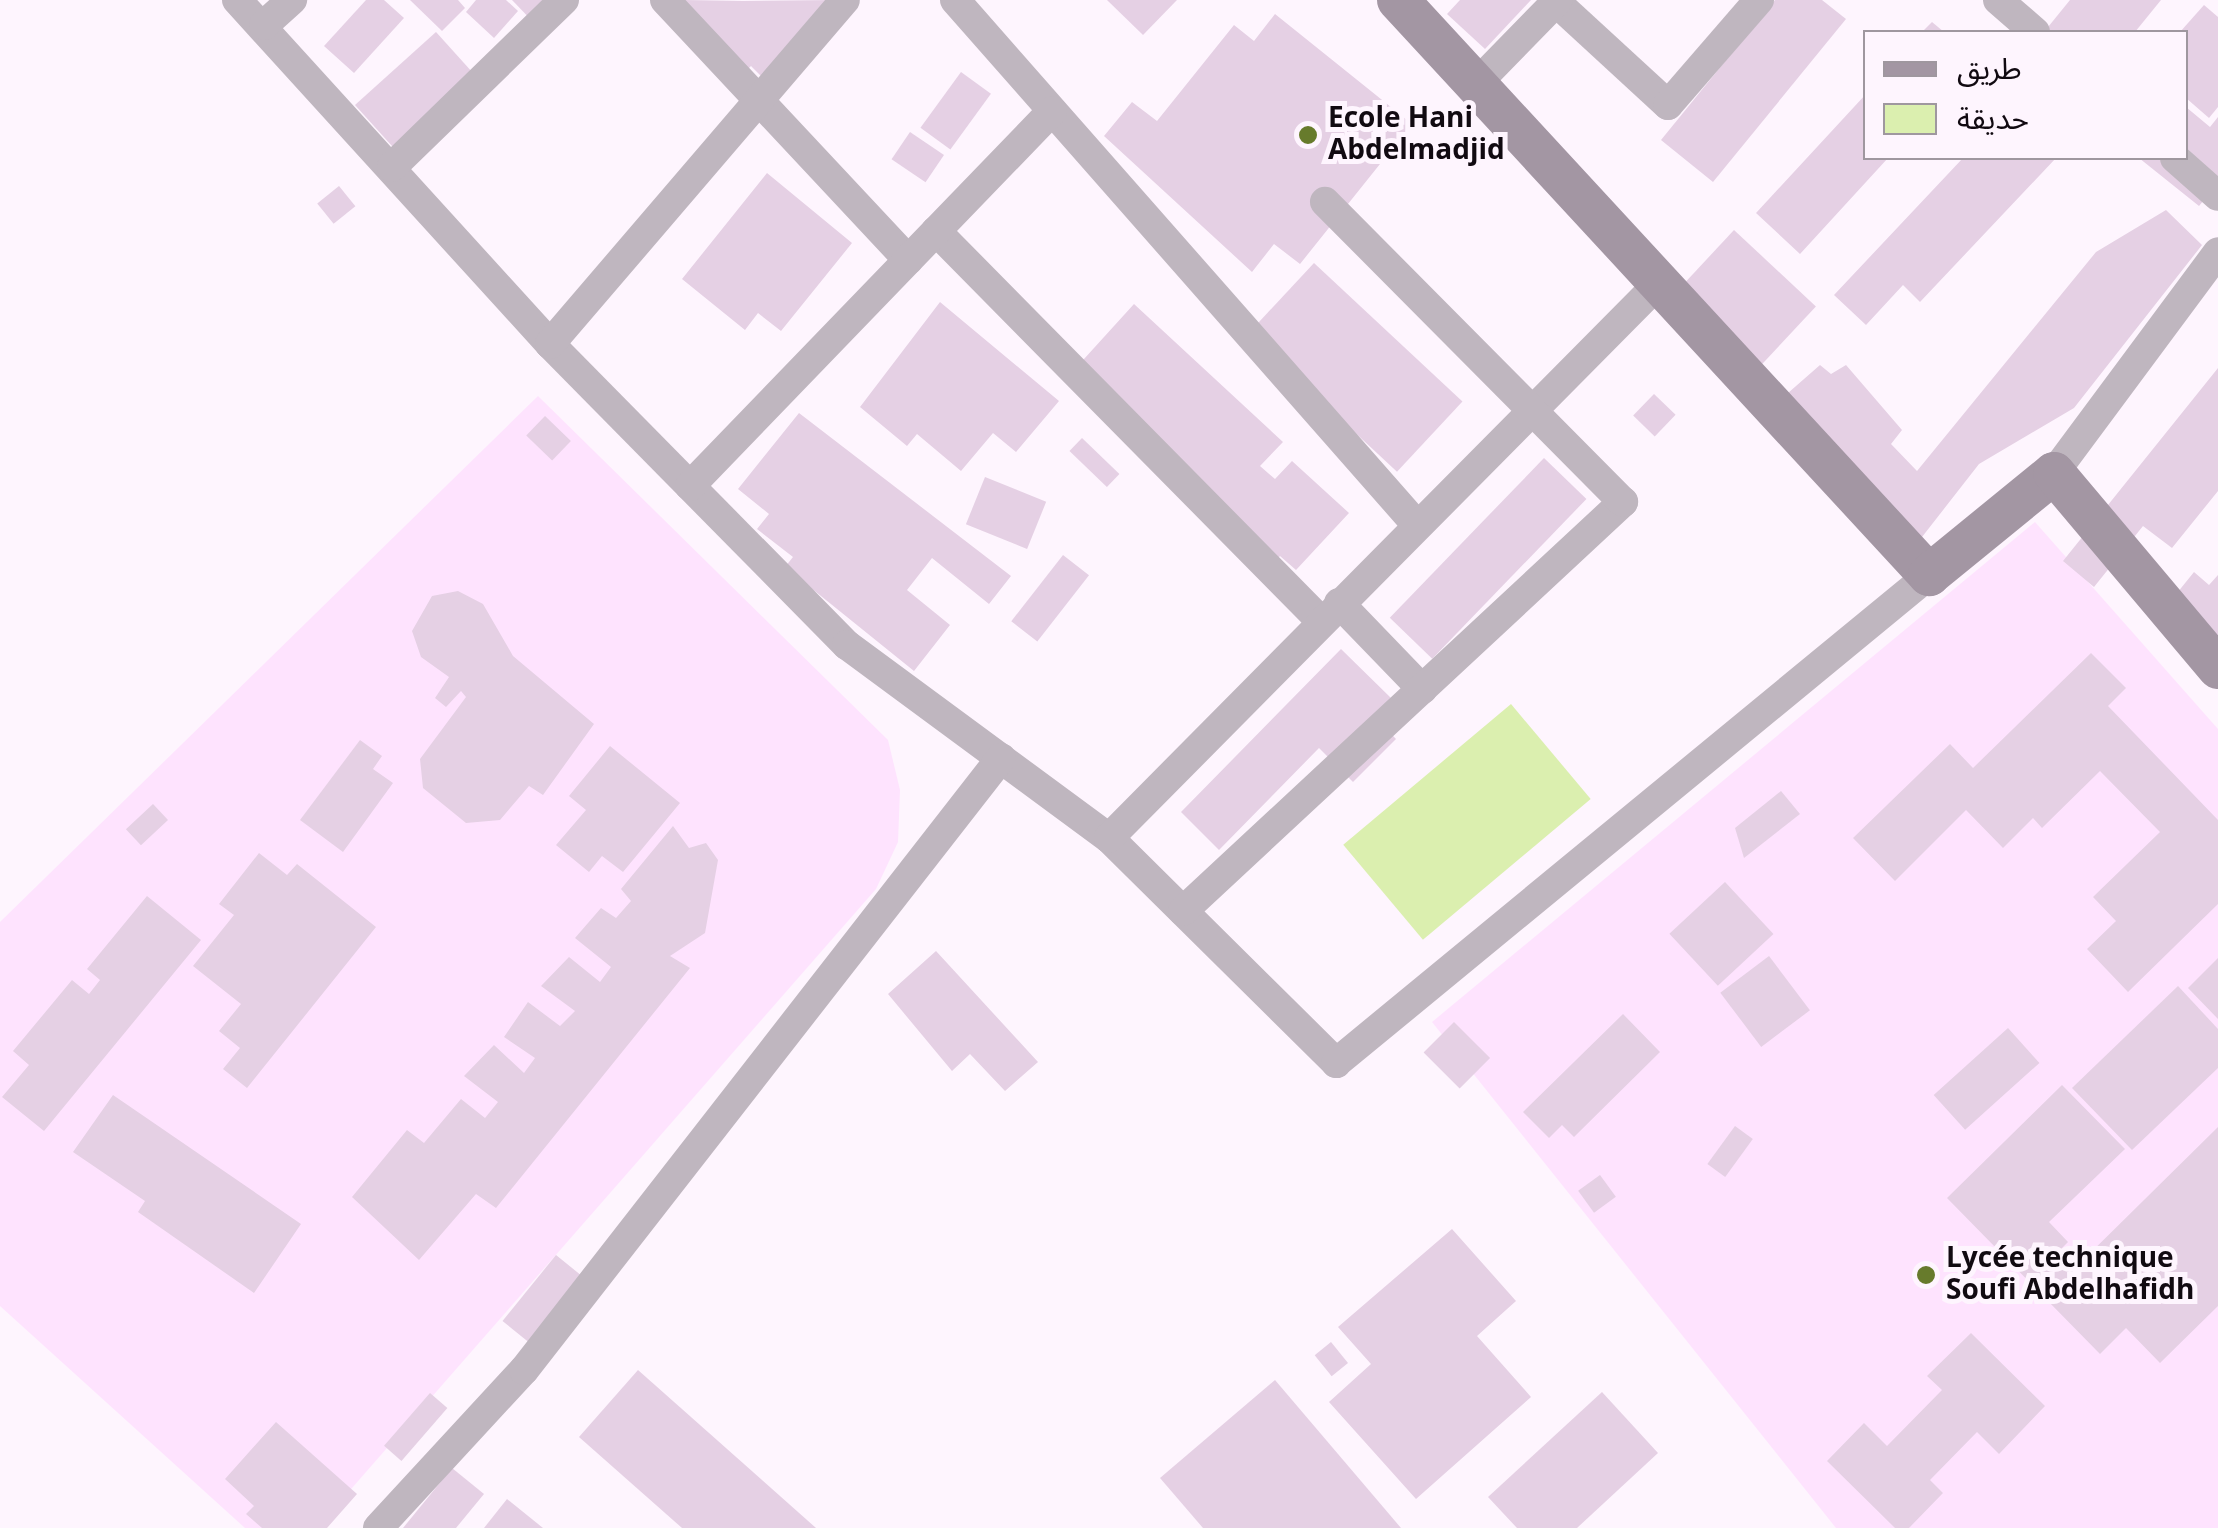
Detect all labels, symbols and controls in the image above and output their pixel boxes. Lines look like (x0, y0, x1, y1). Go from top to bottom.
legend (1863, 30, 2188, 160)
text: طريق (1957, 38, 2022, 101)
text: حديقة (1957, 88, 2029, 151)
place label: Ecole Hani Abdelmadjid (1328, 102, 1505, 168)
marker: Ecole Hani Abdelmadjid (1297, 124, 1319, 146)
place label: Lycée technique Soufi Abdelhafidh (1946, 1242, 2194, 1308)
marker: Lycée technique Soufi Abdelhafidh (1915, 1264, 1937, 1286)

